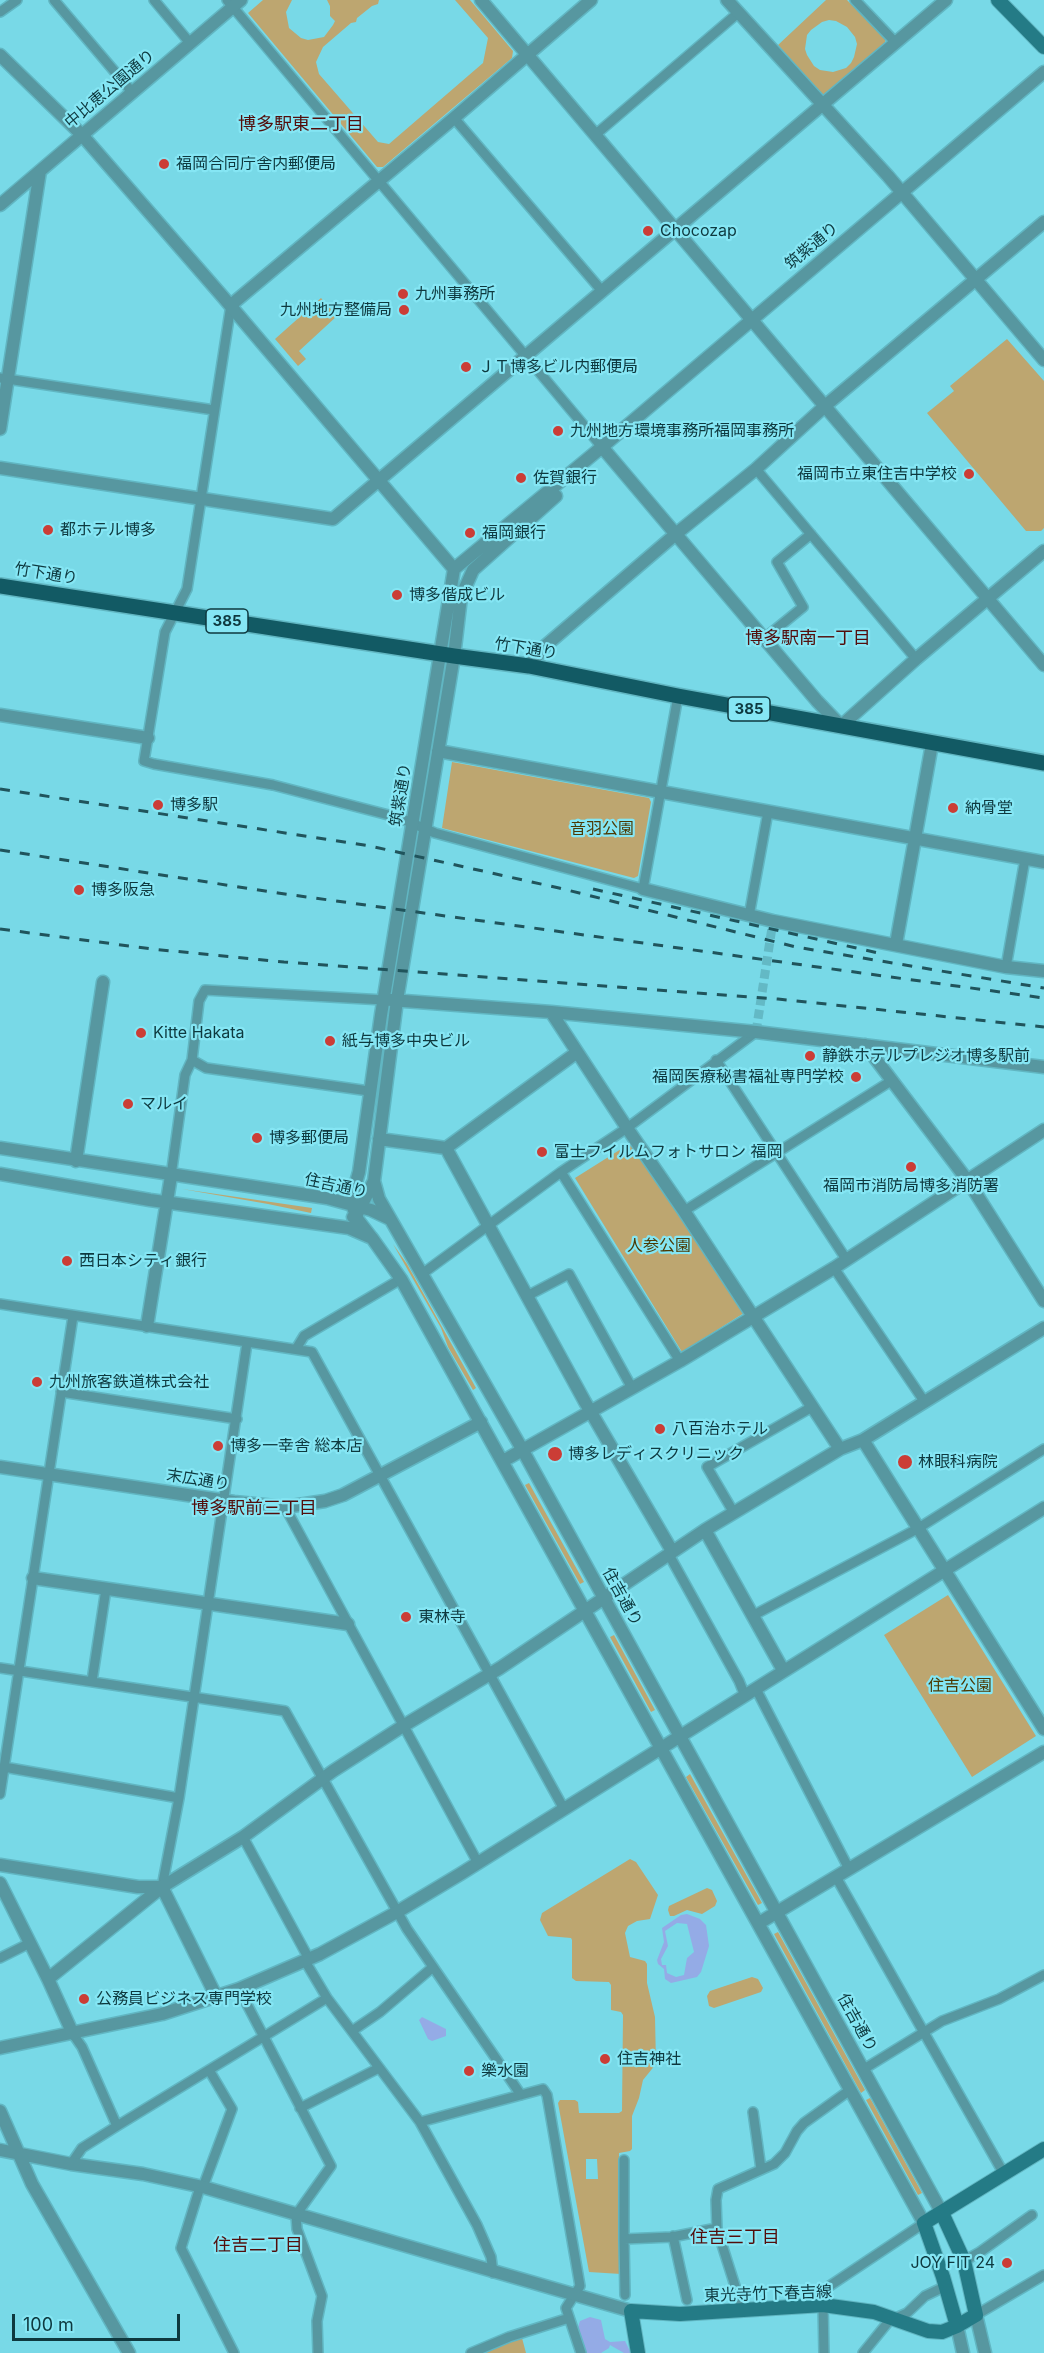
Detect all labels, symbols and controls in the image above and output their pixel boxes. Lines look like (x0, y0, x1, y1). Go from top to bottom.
street label: 中比恵公園通り (61, 46, 159, 132)
district label: 博多駅東二丁目 (238, 114, 364, 136)
place label: 福岡合同庁舎内郵便局 (176, 154, 336, 174)
marker: 福岡合同庁舎内郵便局 (157, 157, 171, 171)
street label: 筑紫通り (781, 218, 843, 274)
place label: Chocozap (660, 221, 737, 241)
marker: Chocozap (641, 224, 655, 238)
place label: 九州事務所 (415, 284, 495, 304)
marker: 九州事務所 (396, 287, 410, 301)
place label: 九州地方整備局 (280, 300, 392, 320)
marker: 九州地方整備局 (397, 303, 411, 317)
place label: ＪＴ博多ビル内郵便局 (478, 357, 638, 377)
marker: ＪＴ博多ビル内郵便局 (459, 360, 473, 374)
place label: 九州地方環境事務所福岡事務所 (570, 421, 794, 441)
marker: 九州地方環境事務所福岡事務所 (551, 424, 565, 438)
place label: 福岡市立東住吉中学校 (797, 464, 957, 484)
marker: 福岡市立東住吉中学校 (962, 467, 976, 481)
place label: 佐賀銀行 (533, 468, 597, 488)
marker: 佐賀銀行 (514, 471, 528, 485)
place label: 都ホテル博多 (60, 520, 156, 540)
marker: 都ホテル博多 (41, 523, 55, 537)
place label: 福岡銀行 (482, 523, 546, 543)
marker: 福岡銀行 (463, 526, 477, 540)
street label: 竹下通り (13, 560, 79, 588)
place label: 博多偕成ビル (409, 585, 505, 605)
marker: 博多偕成ビル (390, 588, 404, 602)
road number: 385 (206, 609, 248, 633)
district label: 博多駅南一丁目 (745, 628, 871, 650)
street label: 竹下通り (493, 635, 559, 663)
road number: 385 (728, 697, 770, 721)
street label: 筑紫通り (387, 762, 415, 828)
place label: 博多駅 (170, 795, 218, 815)
marker: 博多駅 (151, 798, 165, 812)
place label: 納骨堂 (965, 798, 1013, 818)
marker: 納骨堂 (946, 801, 960, 815)
park label: 音羽公園 (570, 819, 634, 839)
place label: 博多阪急 (91, 880, 155, 900)
marker: 博多阪急 (72, 883, 86, 897)
place label: Kitte Hakata (153, 1023, 245, 1043)
marker: Kitte Hakata (134, 1026, 148, 1040)
place label: 紙与博多中央ビル (342, 1031, 470, 1051)
marker: 紙与博多中央ビル (323, 1034, 337, 1048)
place label: 静鉄ホテルプレジオ博多駅前 (822, 1046, 1030, 1066)
marker: 静鉄ホテルプレジオ博多駅前 (803, 1049, 817, 1063)
place label: 福岡医療秘書福祉専門学校 (652, 1067, 844, 1087)
marker: 福岡医療秘書福祉専門学校 (849, 1070, 863, 1084)
place label: マルイ (140, 1094, 188, 1114)
marker: マルイ (121, 1097, 135, 1111)
place label: 博多郵便局 (269, 1128, 349, 1148)
marker: 博多郵便局 (250, 1131, 264, 1145)
place label: 富士フイルムフォトサロン 福岡 (554, 1142, 782, 1162)
marker: 富士フイルムフォトサロン 福岡 (535, 1145, 549, 1159)
marker: 福岡市消防局博多消防署 (904, 1160, 918, 1174)
street label: 住吉通り (303, 1170, 369, 1202)
place label: 福岡市消防局博多消防署 (823, 1176, 999, 1196)
park label: 人参公園 (627, 1236, 691, 1256)
place label: 西日本シティ銀行 (79, 1251, 207, 1271)
marker: 西日本シティ銀行 (60, 1254, 74, 1268)
place label: 九州旅客鉄道株式会社 (49, 1372, 209, 1392)
marker: 九州旅客鉄道株式会社 (30, 1375, 44, 1389)
place label: 八百治ホテル (672, 1419, 768, 1439)
marker: 八百治ホテル (653, 1422, 667, 1436)
place label: 博多一幸舎 総本店 (230, 1436, 362, 1456)
marker: 博多一幸舎 総本店 (211, 1439, 225, 1453)
place label: 博多レディスクリニック (568, 1444, 744, 1464)
marker: 博多レディスクリニック (546, 1445, 564, 1463)
place label: 林眼科病院 (918, 1452, 998, 1472)
marker: 林眼科病院 (896, 1453, 914, 1471)
street label: 末広通り (165, 1466, 231, 1494)
district label: 博多駅前三丁目 (191, 1498, 317, 1520)
street label: 住吉通り (598, 1564, 646, 1630)
place label: 東林寺 (418, 1607, 466, 1627)
marker: 東林寺 (399, 1610, 413, 1624)
park label: 住吉公園 (928, 1676, 992, 1696)
place label: 公務員ビジネス専門学校 (96, 1989, 272, 2009)
street label: 住吉通り (833, 1990, 881, 2056)
marker: 公務員ビジネス専門学校 (77, 1992, 91, 2006)
place label: 住吉神社 (617, 2049, 681, 2069)
marker: 住吉神社 (598, 2052, 612, 2066)
place label: 樂水園 (481, 2061, 529, 2081)
marker: 樂水園 (462, 2064, 476, 2078)
district label: 住吉三丁目 (690, 2227, 780, 2249)
district label: 住吉二丁目 (213, 2235, 303, 2257)
place label: JOY FIT 24 (910, 2253, 995, 2273)
marker: JOY FIT 24 (1000, 2256, 1014, 2270)
street label: 東光寺竹下春吉線 (704, 2282, 832, 2306)
scale bar (15, 2302, 183, 2340)
text: 100 m (23, 2314, 74, 2335)

